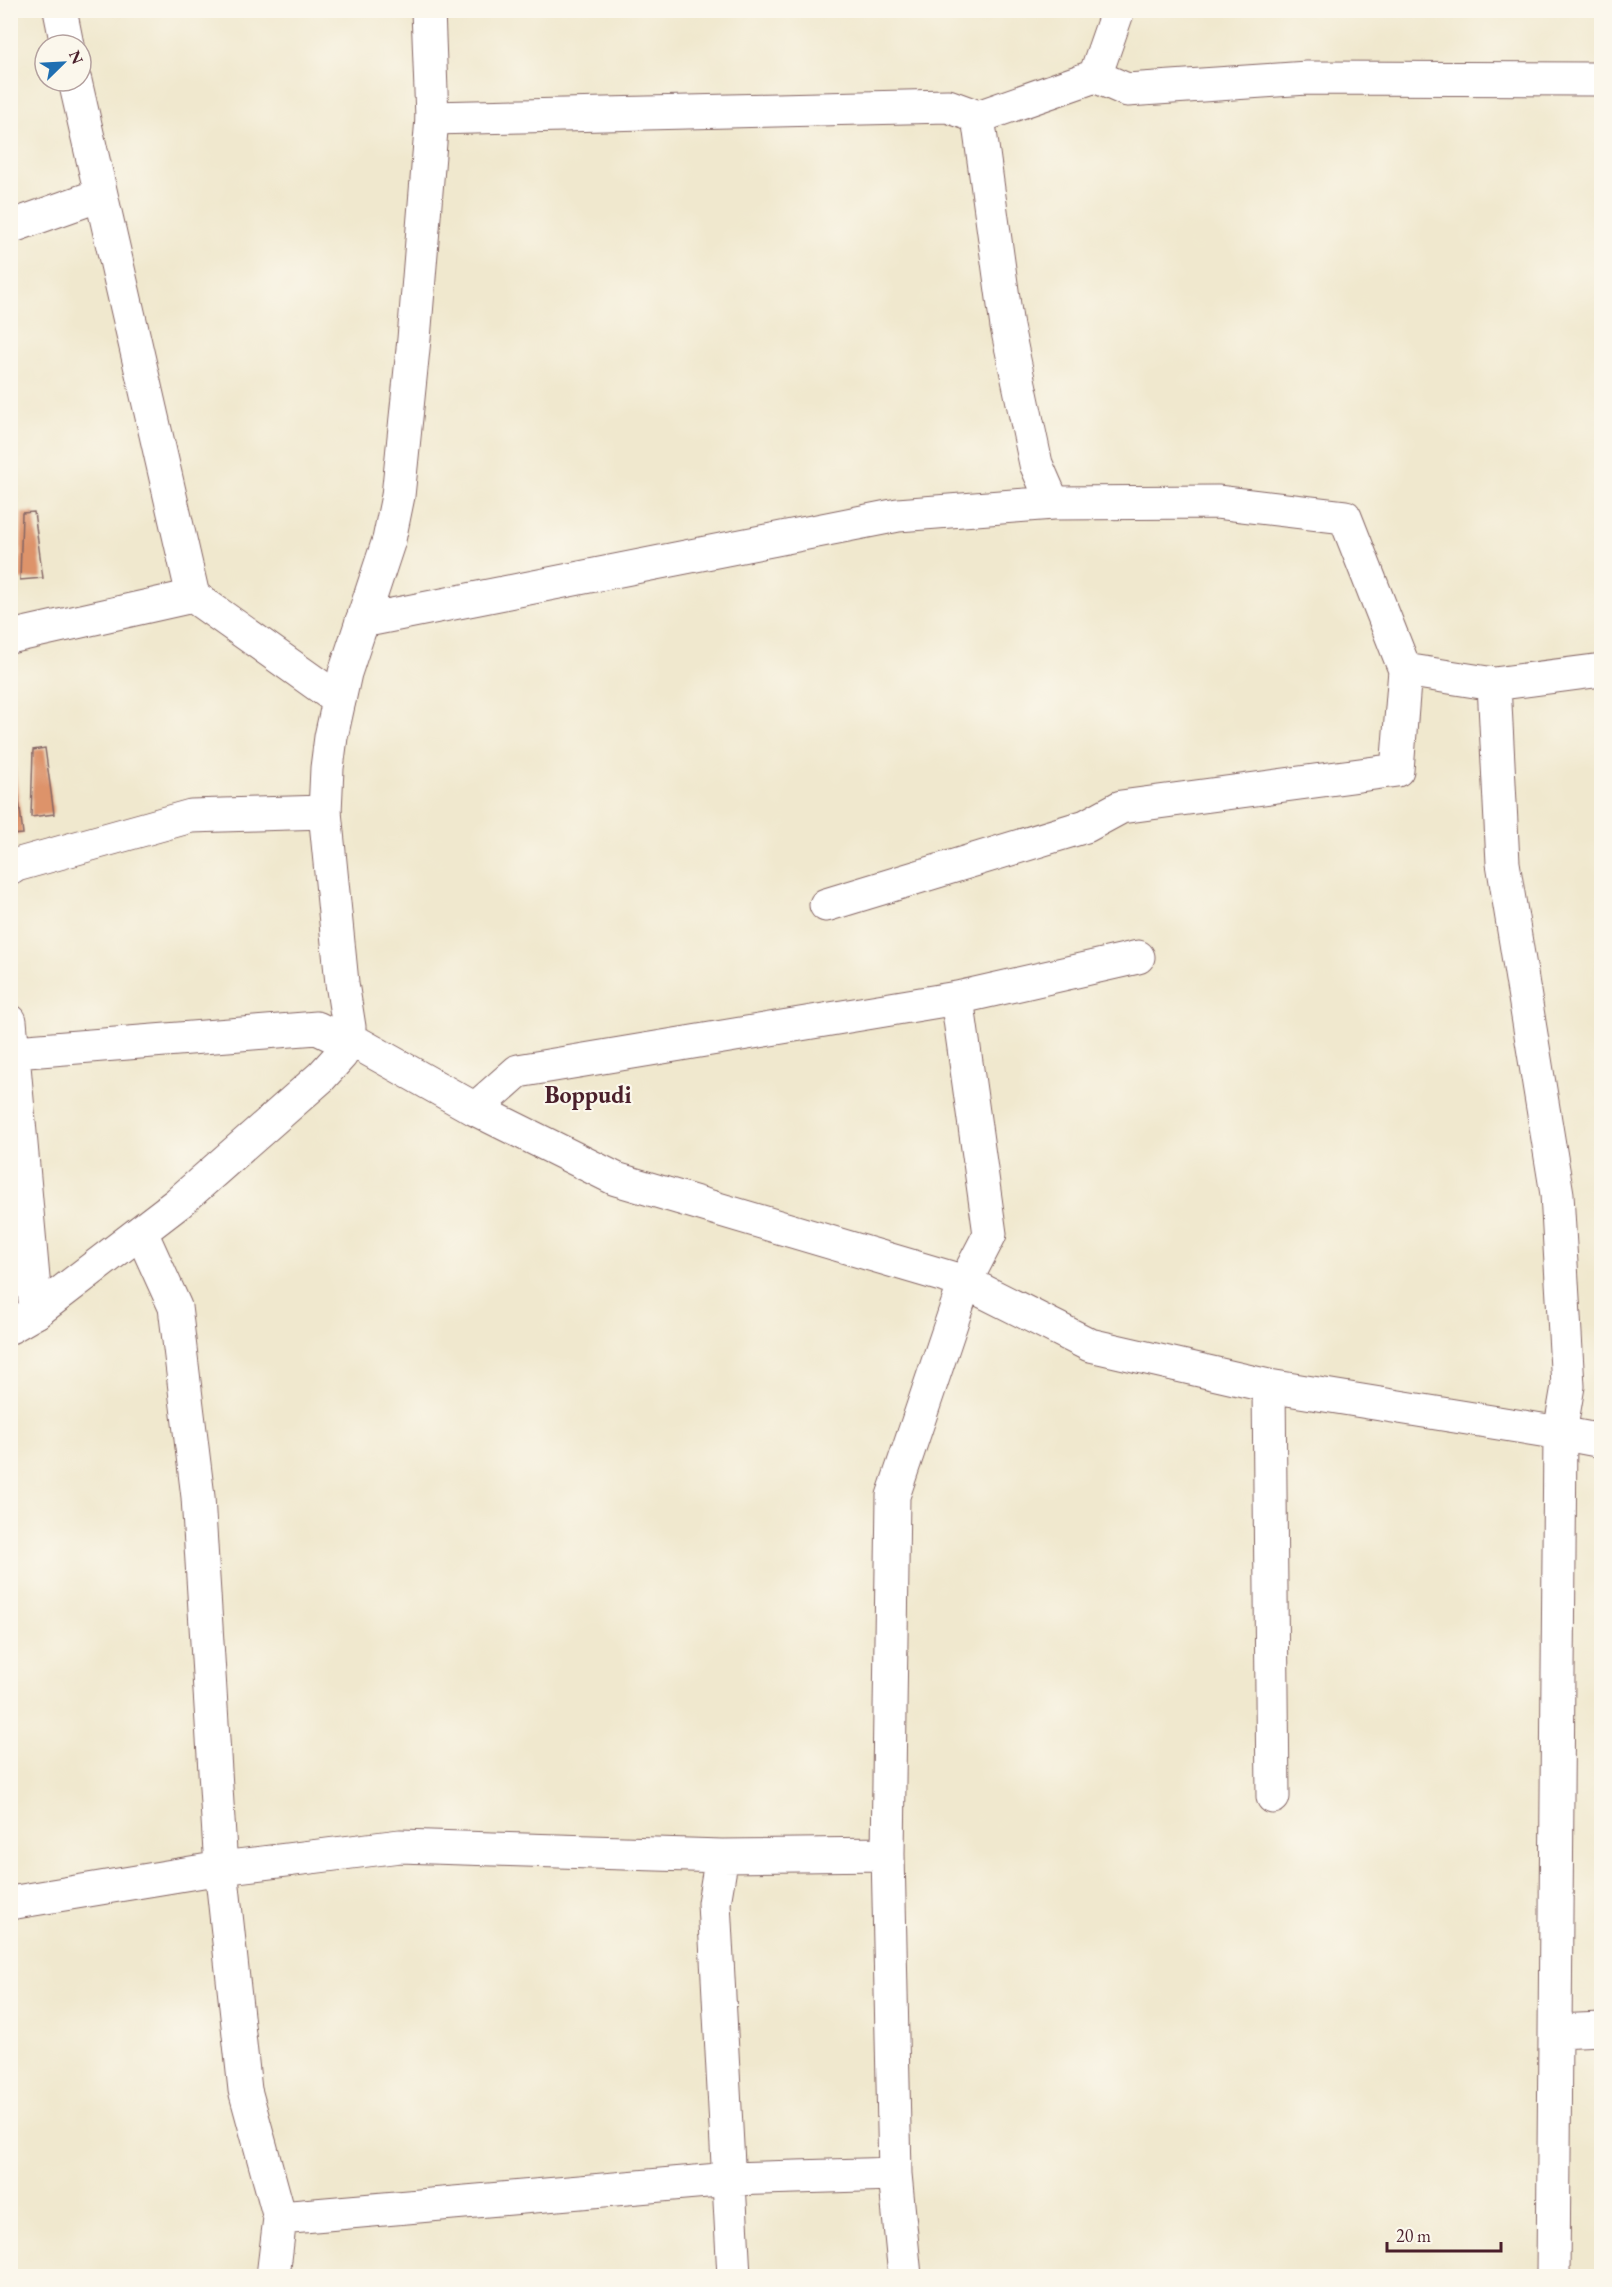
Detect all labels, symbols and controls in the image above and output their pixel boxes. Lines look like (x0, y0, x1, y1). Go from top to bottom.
north arrow (33, 33, 93, 93)
text: N (64, 47, 88, 67)
district label: Boppudi (544, 1079, 632, 1110)
scale bar (1387, 2215, 1501, 2253)
text: 20 m (1396, 2224, 1431, 2247)

